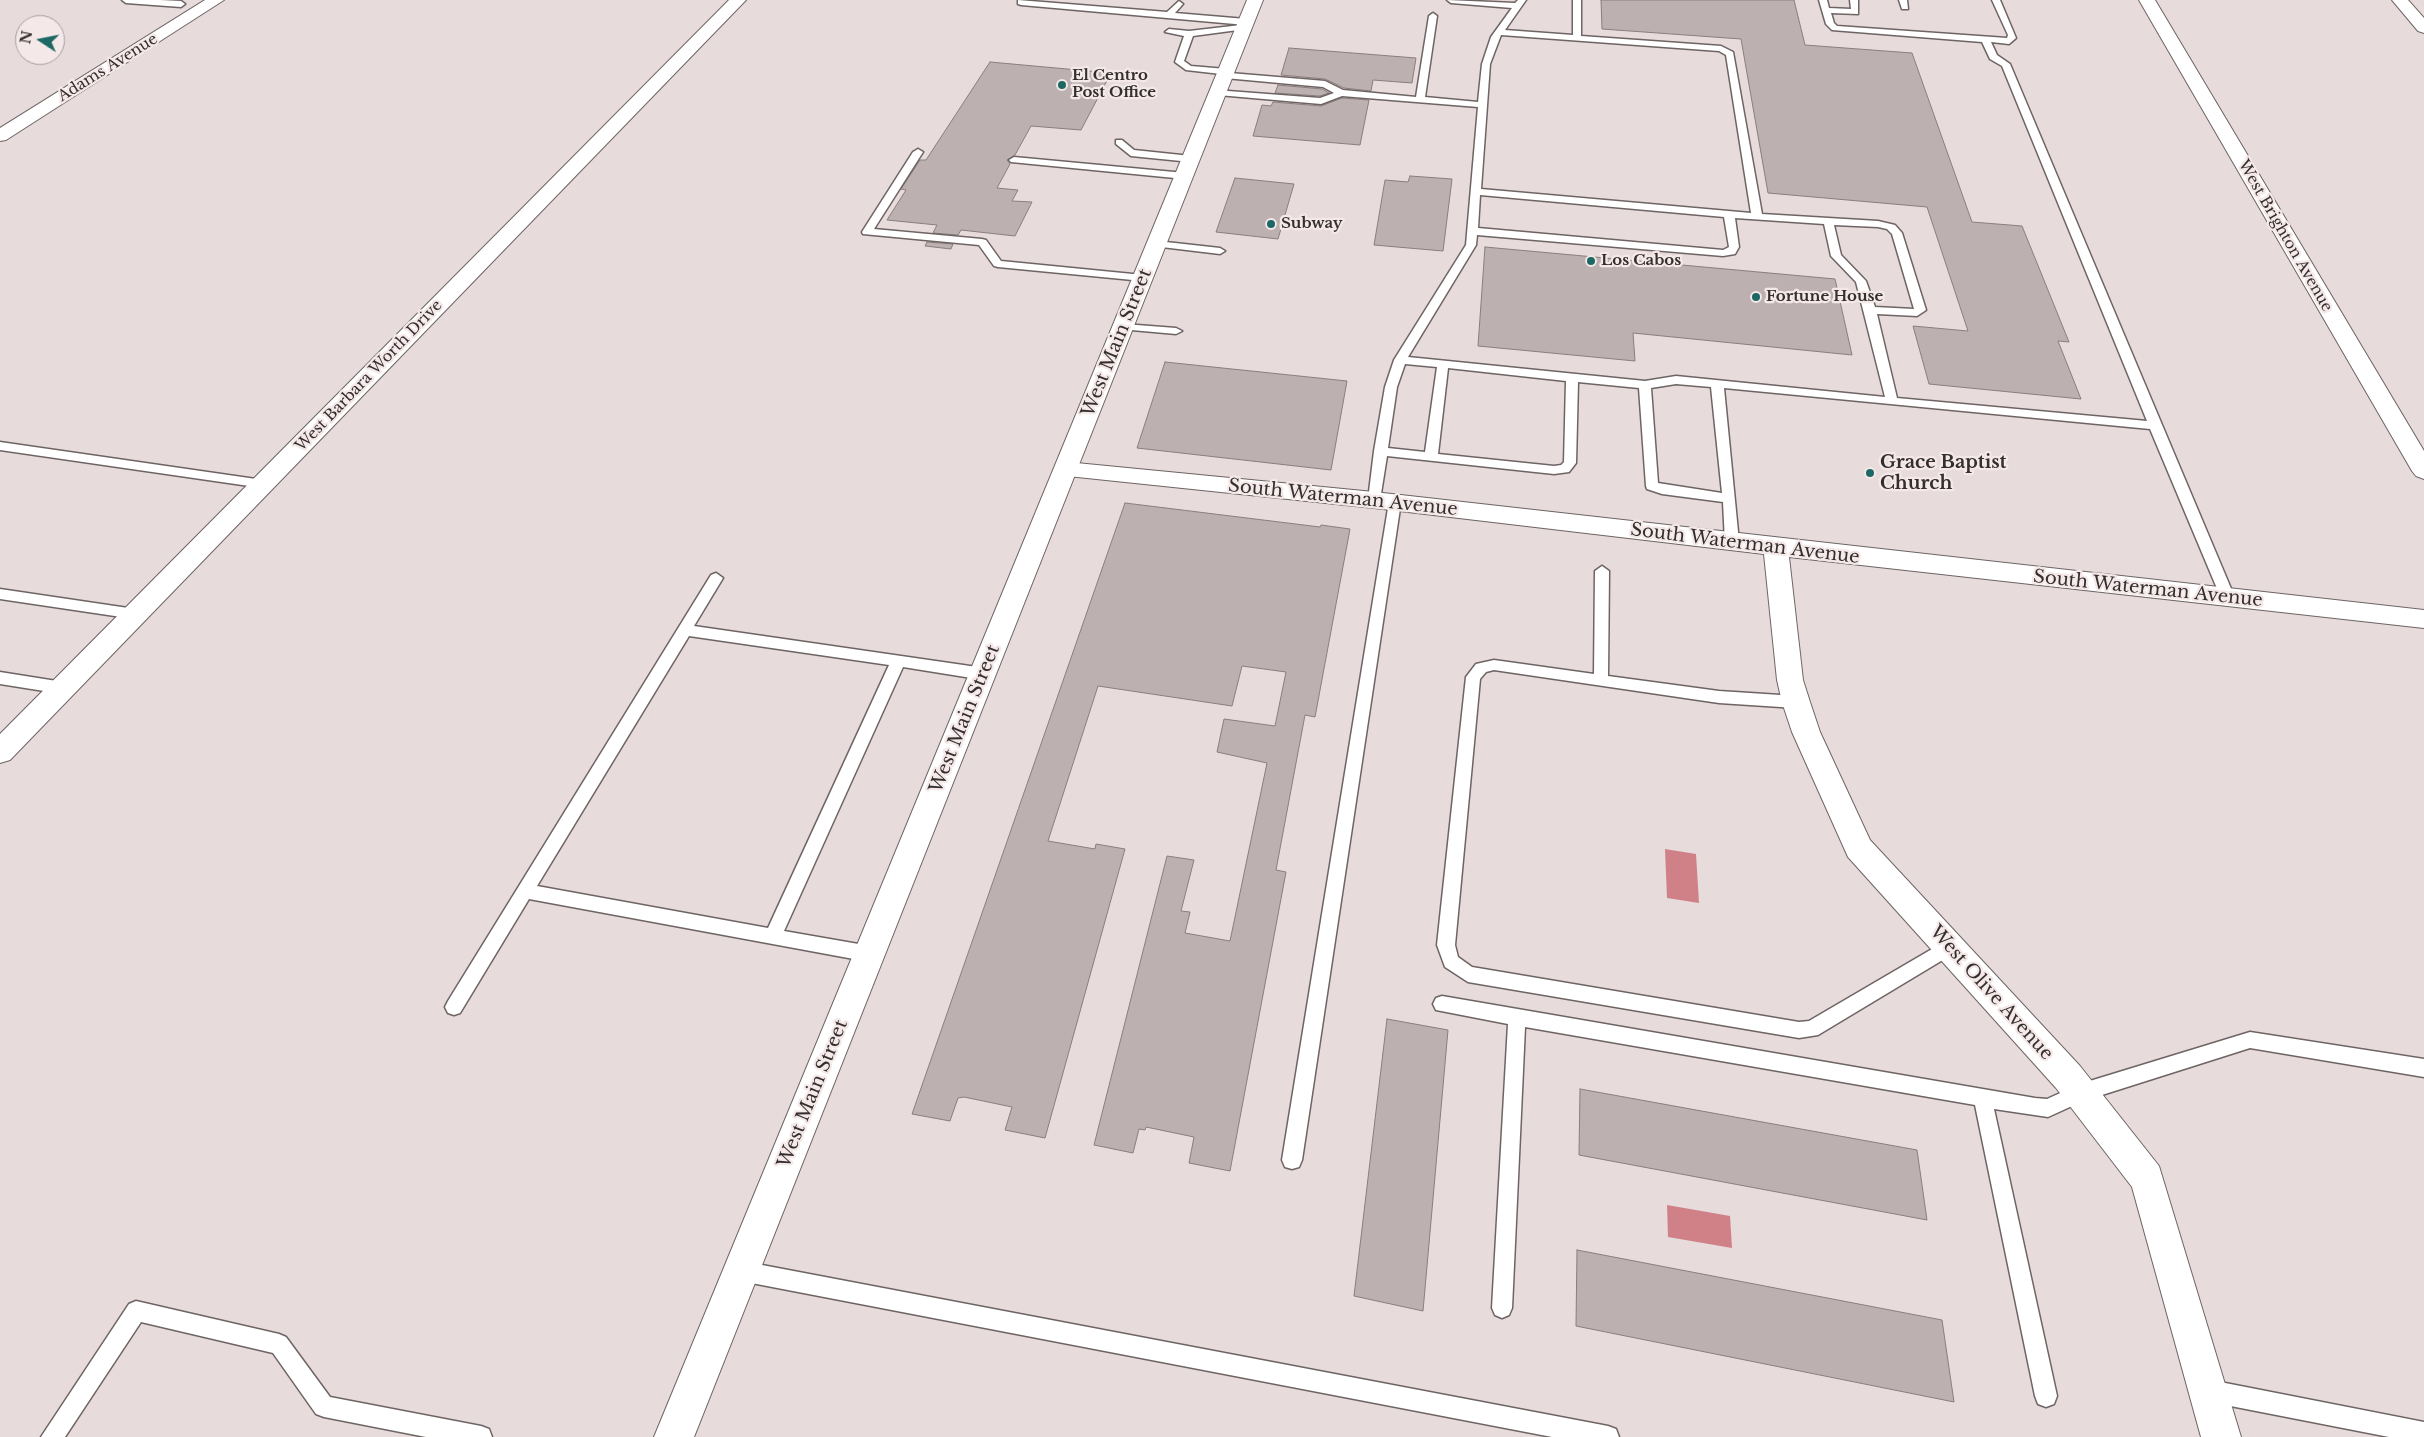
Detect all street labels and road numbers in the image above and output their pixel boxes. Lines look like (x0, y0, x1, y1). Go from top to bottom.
street label: Adams Avenue (55, 30, 161, 106)
street label: West Brighton Avenue (2234, 157, 2336, 315)
street label: West Main Street (1077, 266, 1157, 420)
street label: West Barbara Worth Drive (292, 297, 446, 455)
street label: South Waterman Avenue (1227, 475, 1459, 521)
street label: South Waterman Avenue (1629, 519, 1861, 569)
street label: South Waterman Avenue (2032, 566, 2264, 612)
street label: West Main Street (925, 642, 1005, 796)
street label: West Olive Avenue (1925, 921, 2057, 1065)
street label: West Main Street (773, 1017, 853, 1171)

